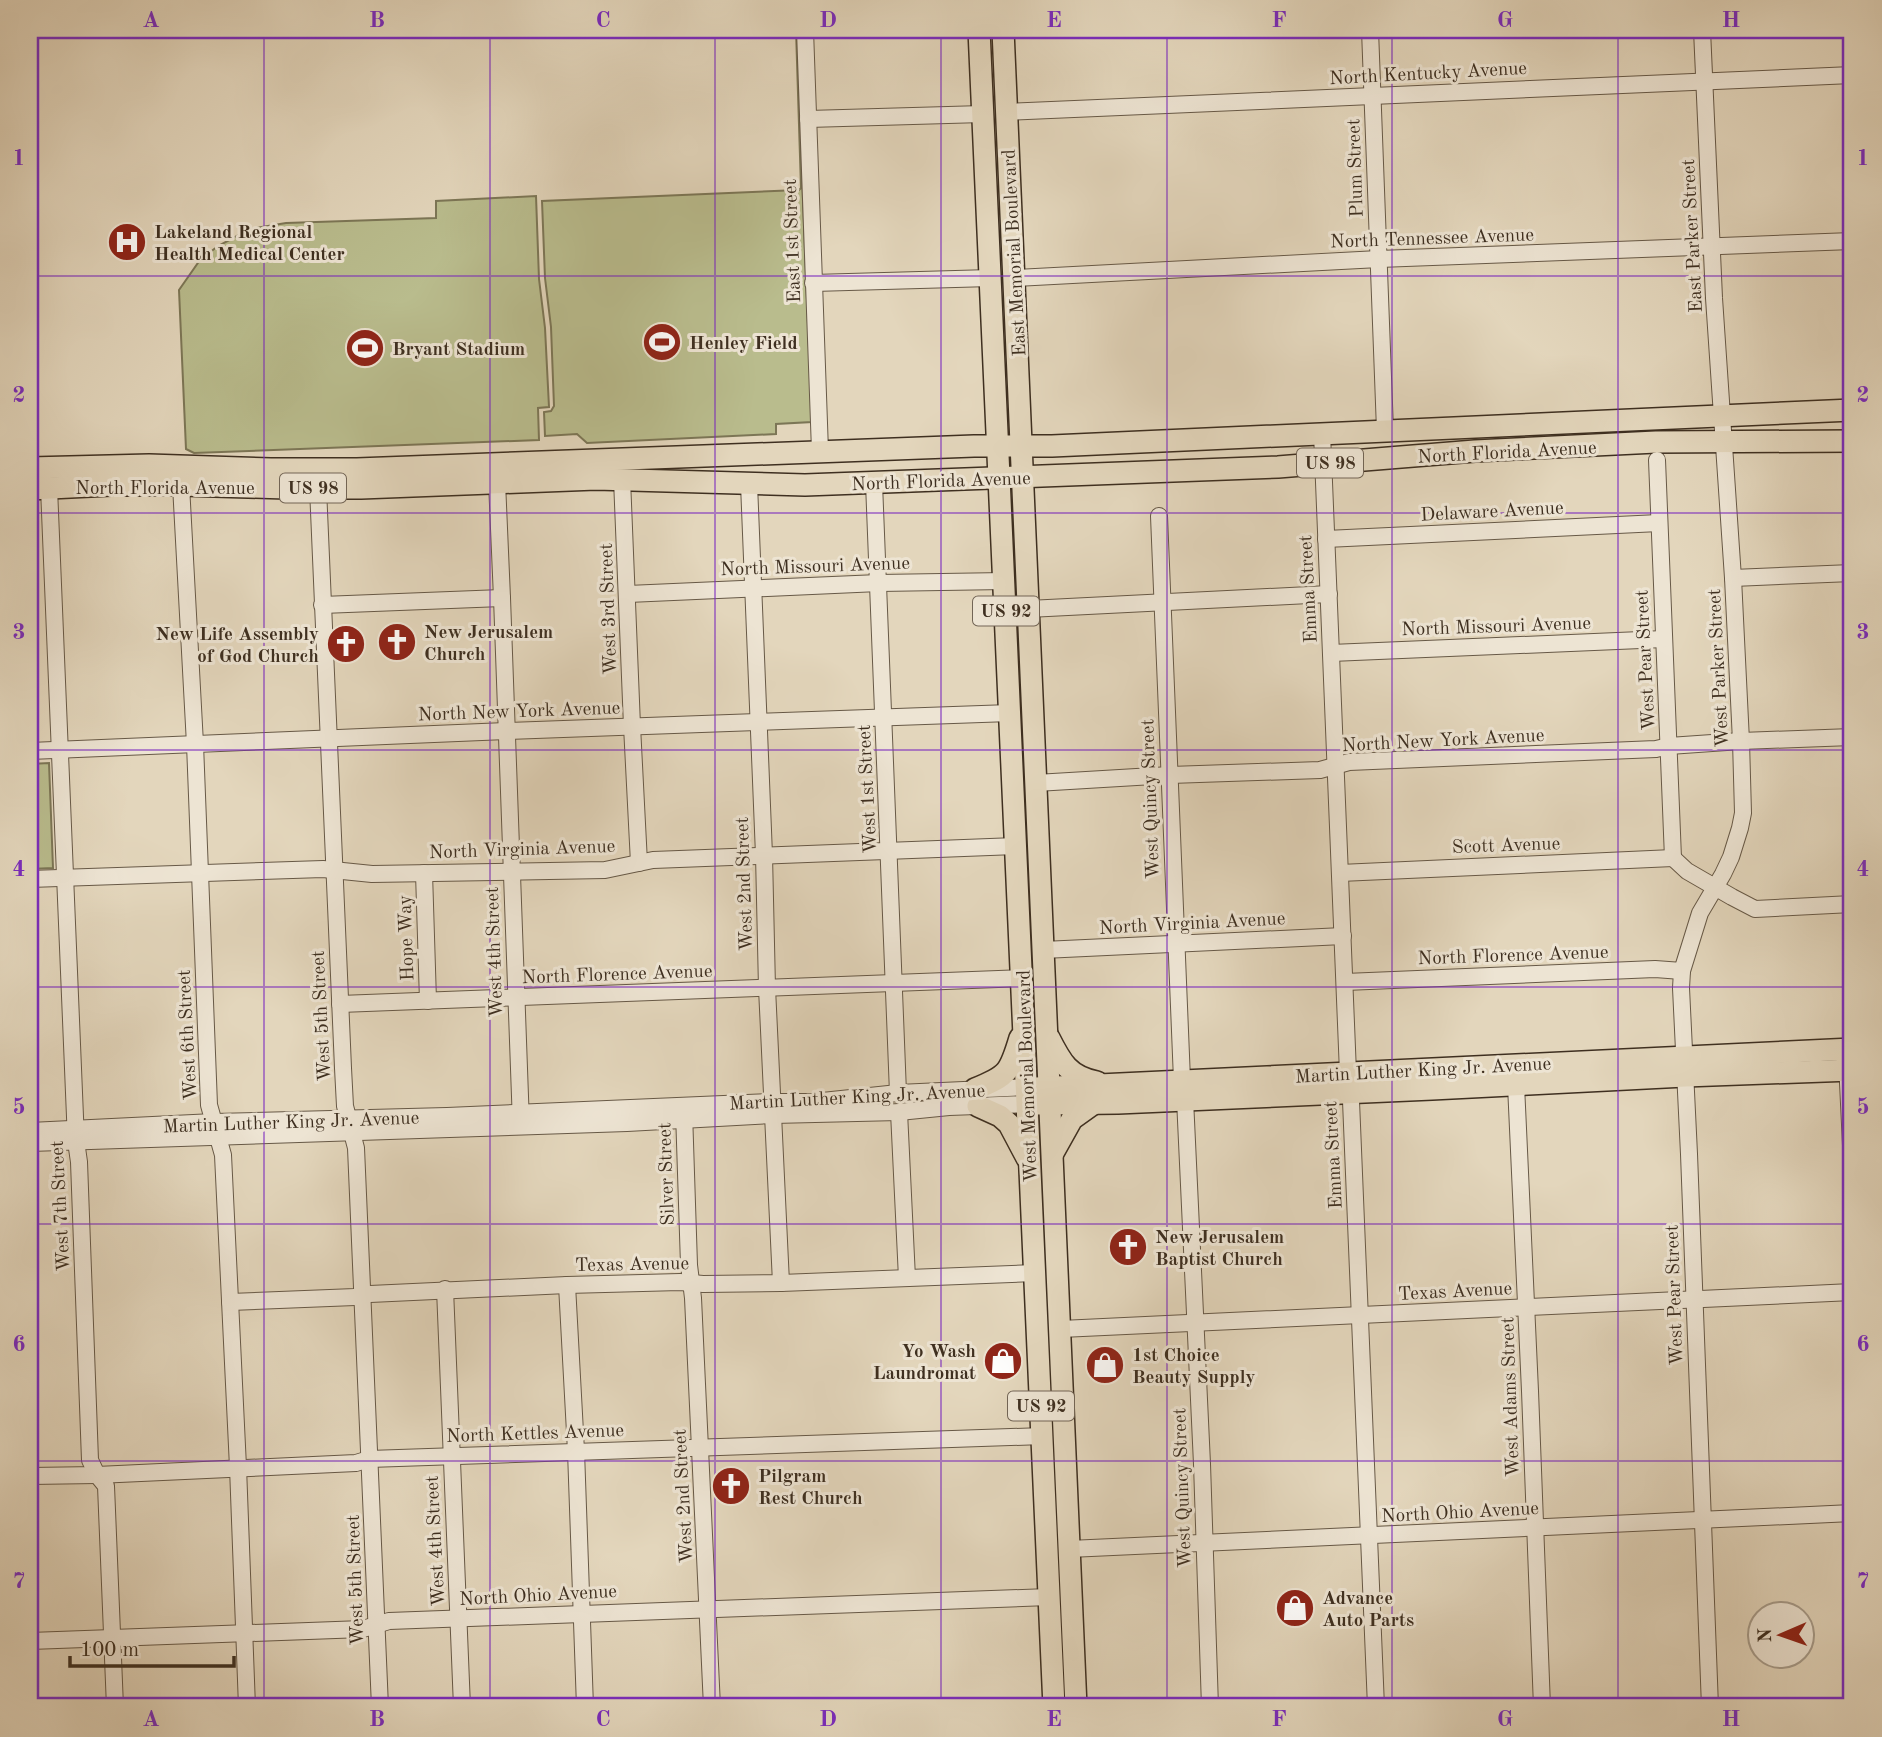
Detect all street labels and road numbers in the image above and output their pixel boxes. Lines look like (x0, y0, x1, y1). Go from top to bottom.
street label: North Kentucky Avenue (1329, 60, 1528, 89)
street label: Plum Street (1345, 118, 1368, 218)
street label: East Memorial Boulevard (1001, 149, 1030, 357)
street label: East Parker Street (1680, 158, 1707, 313)
street label: East 1st Street (782, 178, 805, 303)
street label: North Tennessee Avenue (1330, 226, 1534, 253)
street label: North Florida Avenue (1417, 439, 1597, 468)
road number: US 98 (1297, 448, 1363, 477)
street label: North Florida Avenue (851, 470, 1031, 495)
road number: US 98 (280, 474, 346, 502)
street label: North Florida Avenue (75, 480, 255, 499)
street label: Delaware Avenue (1420, 499, 1564, 526)
street label: Emma Street (1297, 534, 1322, 643)
street label: West 3rd Street (598, 543, 621, 675)
street label: North Missouri Avenue (720, 555, 910, 580)
street label: West Parker Street (1706, 588, 1733, 748)
street label: West Pear Street (1633, 589, 1660, 731)
road number: US 92 (973, 596, 1039, 626)
street label: North Missouri Avenue (1401, 615, 1591, 640)
street label: North New York Avenue (417, 699, 621, 726)
street label: West Quincy Street (1139, 718, 1164, 879)
street label: West 1st Street (856, 724, 881, 854)
street label: North New York Avenue (1341, 727, 1545, 756)
street label: West 2nd Street (734, 816, 757, 951)
street label: Scott Avenue (1452, 835, 1561, 858)
street label: North Virginia Avenue (428, 838, 616, 863)
street label: West 4th Street (484, 886, 507, 1018)
street label: Hope Way (396, 894, 418, 981)
street label: North Virginia Avenue (1098, 910, 1286, 939)
street label: North Florence Avenue (1417, 944, 1609, 969)
street label: West 5th Street (310, 950, 335, 1082)
street label: North Florence Avenue (521, 963, 713, 988)
street label: West 6th Street (176, 969, 201, 1101)
street label: West Memorial Boulevard (1015, 969, 1042, 1182)
street label: Martin Luther King Jr. Avenue (1295, 1055, 1552, 1088)
street label: Martin Luther King Jr. Avenue (729, 1082, 986, 1115)
street label: Emma Street (1322, 1100, 1347, 1209)
street label: Martin Luther King Jr. Avenue (163, 1110, 420, 1137)
street label: Silver Street (656, 1122, 679, 1226)
street label: West 7th Street (49, 1140, 74, 1272)
street label: West Pear Street (1664, 1224, 1687, 1366)
street label: Texas Avenue (575, 1255, 689, 1276)
street label: Texas Avenue (1398, 1280, 1513, 1305)
street label: West Adams Street (1499, 1317, 1524, 1477)
road number: US 92 (1008, 1392, 1074, 1420)
street label: West Quincy Street (1171, 1407, 1196, 1568)
street label: North Kettles Avenue (446, 1422, 625, 1447)
street label: West 2nd Street (671, 1428, 697, 1563)
street label: West 4th Street (424, 1475, 449, 1607)
street label: North Ohio Avenue (1381, 1500, 1540, 1527)
street label: West 5th Street (345, 1514, 368, 1646)
street label: North Ohio Avenue (459, 1583, 618, 1610)

